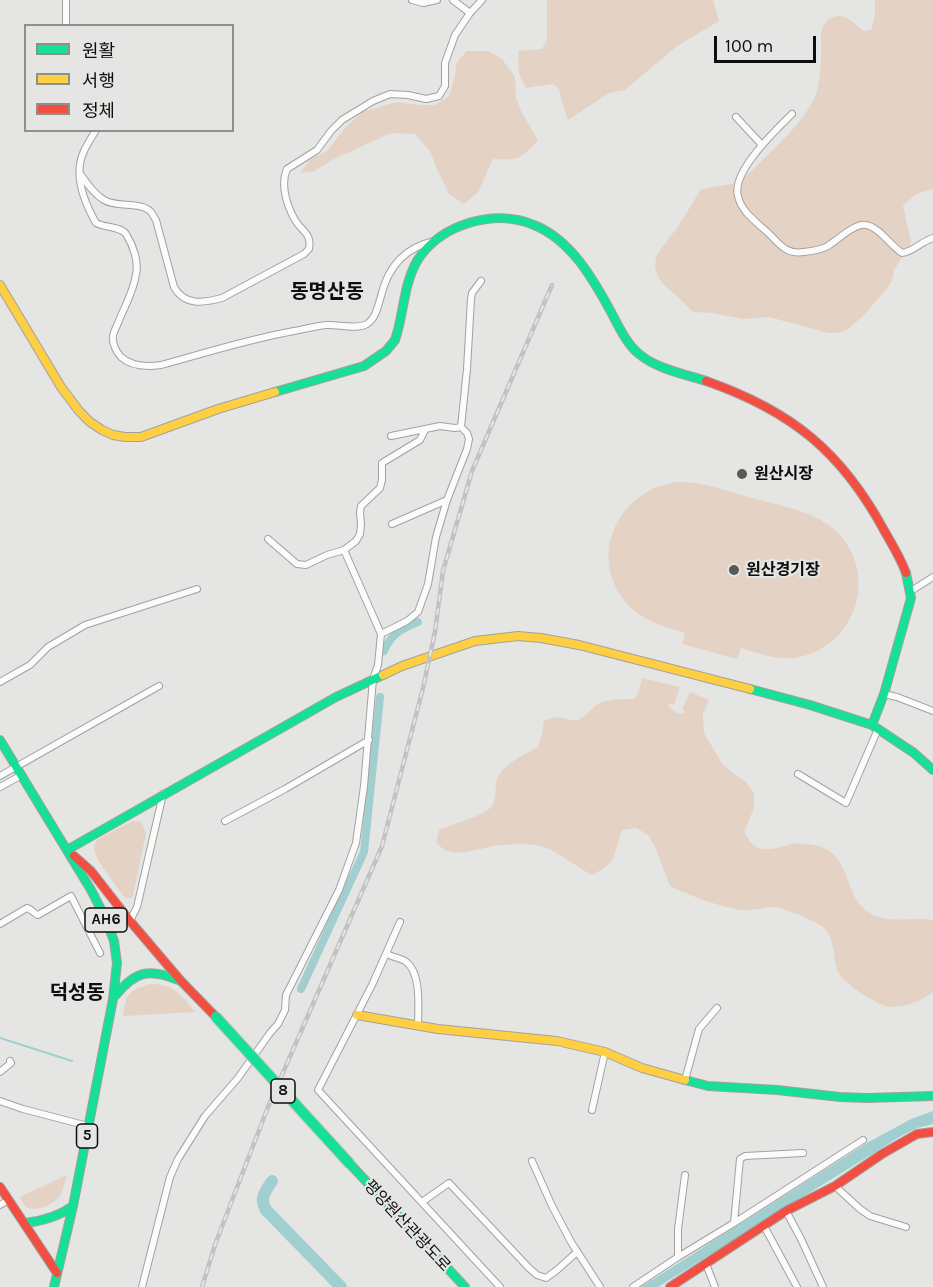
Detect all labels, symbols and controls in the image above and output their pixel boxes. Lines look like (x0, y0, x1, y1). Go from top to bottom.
legend (24, 24, 234, 132)
scale bar (717, 24, 819, 62)
text: 100 m (725, 35, 773, 57)
text: 원활 (82, 40, 115, 62)
text: 서행 (82, 70, 115, 92)
text: 정체 (82, 100, 115, 122)
district label: 동명산동 (290, 280, 364, 304)
place label: 원산시장 (754, 464, 813, 484)
marker: 원산시장 (735, 467, 749, 481)
place label: 원산경기장 (746, 560, 820, 580)
marker: 원산경기장 (727, 563, 741, 577)
road number: AH6 (85, 908, 127, 932)
district label: 덕성동 (49, 981, 105, 1005)
road number: 8 (271, 1079, 295, 1103)
road number: 5 (76, 1124, 98, 1148)
street label: 평양원산관광도로 (360, 1176, 454, 1276)

